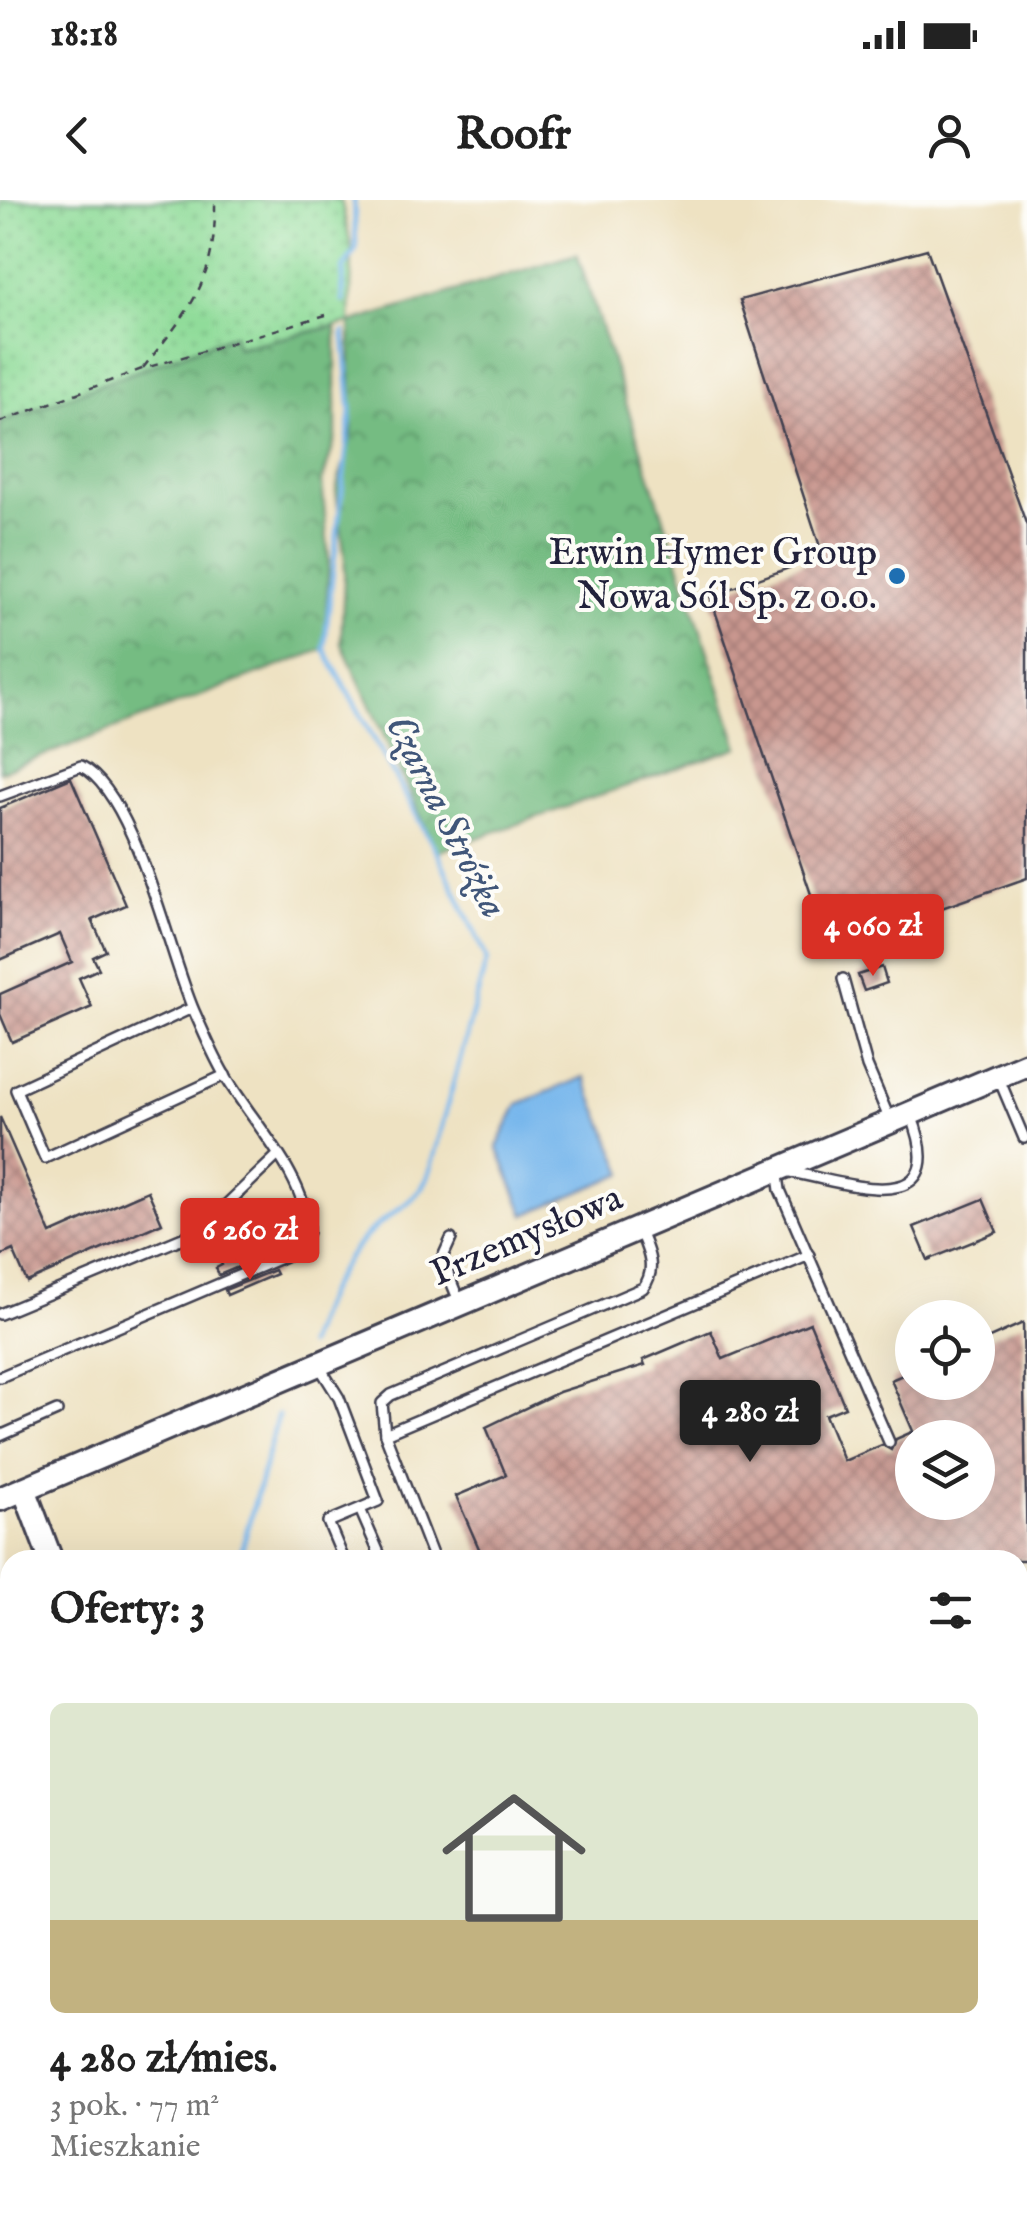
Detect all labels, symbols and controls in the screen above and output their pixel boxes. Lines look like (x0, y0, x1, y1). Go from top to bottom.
text: 18:18 (50, 11, 118, 59)
text: Roofr (456, 107, 571, 164)
icon: back (50, 108, 105, 163)
icon: person (922, 108, 977, 163)
place label: Erwin Hymer Group Nowa Sól Sp. z o.o. (549, 530, 877, 622)
marker: Erwin Hymer Group Nowa Sól Sp. z o.o. (886, 565, 908, 587)
water label: Czarna Stróżka (372, 707, 518, 927)
pin: 4 060 zł (770, 894, 976, 979)
text: 4 060 zł (824, 906, 922, 947)
street label: Przemysłowa (424, 1175, 631, 1299)
pin: 6 260 zł (147, 1198, 353, 1283)
text: 6 260 zł (202, 1210, 298, 1251)
map controls (895, 1300, 995, 1520)
button: locate (895, 1300, 995, 1400)
pin: 4 280 zł (647, 1380, 853, 1465)
text: 4 280 zł (702, 1392, 798, 1433)
button: layers (895, 1420, 995, 1520)
icon: filters (923, 1583, 978, 1638)
text: Oferty: 3 (50, 1584, 205, 1637)
icon: home (424, 1768, 604, 1948)
text: 4 280 zł/mies. (50, 2033, 278, 2086)
text: 3 pok. · 77 m² (50, 2086, 219, 2127)
text: Mieszkanie (50, 2127, 200, 2168)

